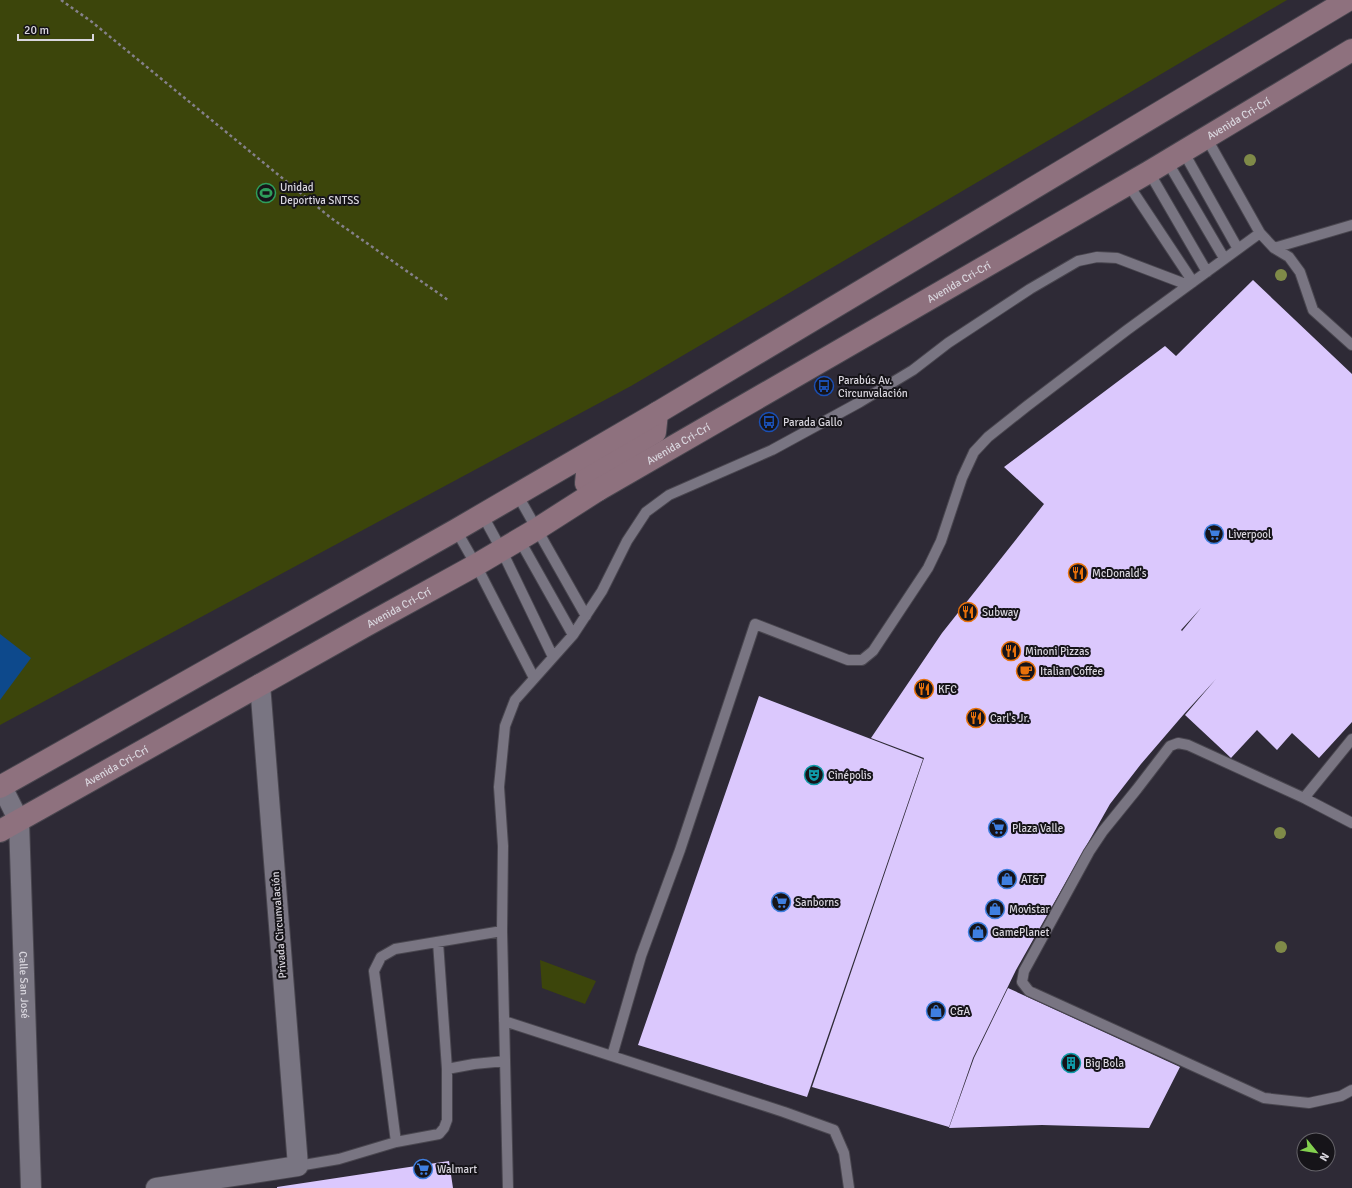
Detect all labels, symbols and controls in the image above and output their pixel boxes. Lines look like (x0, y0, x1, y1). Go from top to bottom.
scale bar (18, 16, 93, 42)
text: 20 m (24, 23, 49, 38)
street label: Avenida Cri-Crí (1204, 94, 1272, 142)
place label: Unidad Deportiva SNTSS (280, 181, 359, 207)
sports icon: Unidad Deportiva SNTSS (255, 182, 277, 204)
street label: Avenida Cri-Crí (925, 258, 993, 305)
place label: Parabús Av. Circunvalación (838, 374, 908, 400)
bus stop icon: Parabús Av. Circunvalación (813, 375, 835, 397)
bus stop icon: Parada Gallo (758, 411, 780, 433)
place label: Parada Gallo (783, 416, 843, 429)
street label: Avenida Cri-Crí (644, 420, 712, 467)
supermarket icon: Liverpool (1203, 523, 1225, 545)
place label: Liverpool (1228, 528, 1271, 541)
restaurant icon: McDonald's (1067, 562, 1089, 584)
place label: McDonald's (1092, 567, 1147, 580)
street label: Avenida Cri-Crí (364, 585, 433, 630)
restaurant icon: Subway (957, 601, 979, 623)
place label: Subway (982, 606, 1019, 619)
restaurant icon: Minoni Pizzas (1000, 640, 1022, 662)
place label: Minoni Pizzas (1025, 645, 1090, 658)
cafe icon: Italian Coffee (1015, 660, 1037, 682)
place label: Italian Coffee (1040, 665, 1103, 678)
restaurant icon: KFC (913, 678, 935, 700)
place label: KFC (938, 683, 957, 696)
restaurant icon: Carl's Jr. (965, 707, 987, 729)
place label: Carl's Jr. (990, 712, 1030, 725)
street label: Avenida Cri-Crí (82, 743, 150, 789)
theatre icon: Cinépolis (803, 764, 825, 786)
place label: Cinépolis (828, 769, 872, 782)
supermarket icon: Plaza Valle (987, 817, 1009, 839)
place label: Plaza Valle (1012, 822, 1063, 835)
shop icon: AT&T (996, 868, 1018, 890)
street label: Privada Circunvalación (269, 871, 289, 979)
place label: AT&T (1021, 873, 1045, 886)
supermarket icon: Sanborns (770, 891, 792, 913)
place label: Sanborns (795, 896, 839, 909)
shop icon: Movistar (984, 898, 1006, 920)
place label: Movistar (1009, 903, 1050, 916)
shop icon: GamePlanet (967, 921, 989, 943)
place label: GamePlanet (992, 926, 1049, 939)
street label: Calle San José (17, 951, 32, 1019)
shop icon: C&A (925, 1000, 947, 1022)
place label: C&A (950, 1005, 970, 1018)
building icon: Big Bola (1060, 1052, 1082, 1074)
place label: Big Bola (1085, 1057, 1124, 1070)
north arrow (1296, 1132, 1336, 1172)
text: N (1317, 1150, 1332, 1163)
supermarket icon: Walmart (412, 1158, 434, 1180)
place label: Walmart (437, 1163, 477, 1176)

